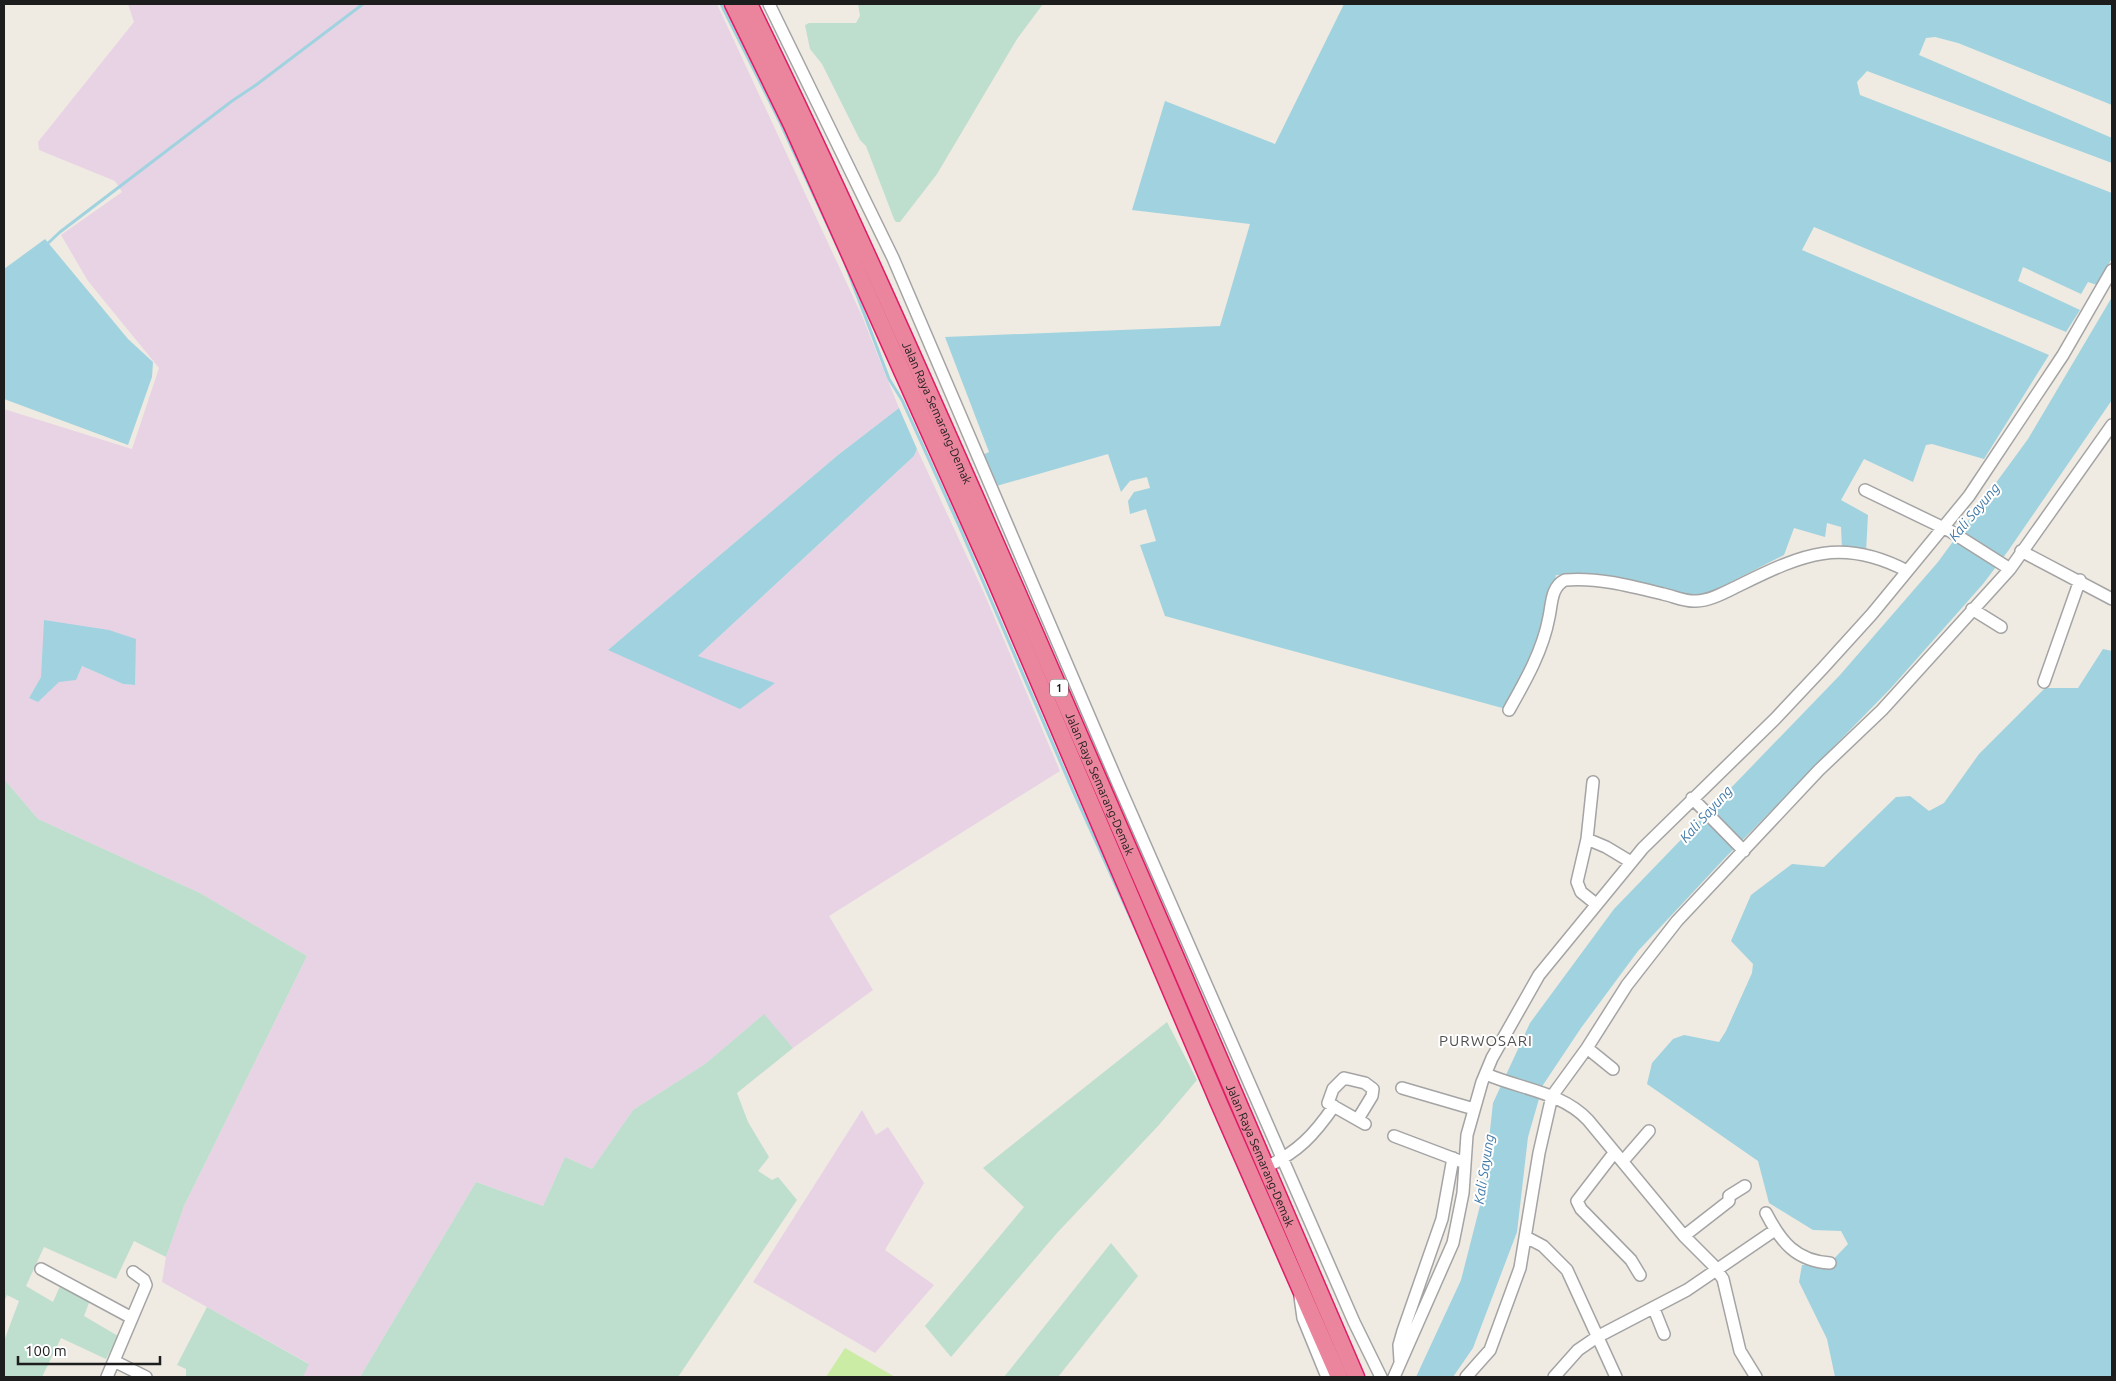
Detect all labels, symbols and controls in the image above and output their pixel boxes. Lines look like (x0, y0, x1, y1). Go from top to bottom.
street label: Jalan Raya Semarang-Demak (900, 339, 975, 486)
water label: Kali Sayung (1945, 480, 2003, 544)
road number: 1 (1050, 680, 1068, 696)
street label: Jalan Raya Semarang-Demak (1064, 710, 1137, 857)
water label: Kali Sayung (1676, 782, 1736, 846)
district label: PURWOSARI (1439, 1032, 1533, 1049)
street label: Jalan Raya Semarang-Demak (1224, 1082, 1297, 1229)
water label: Kali Sayung (1471, 1132, 1497, 1205)
scale bar (18, 1334, 160, 1366)
text: 100 m (25, 1342, 67, 1359)

